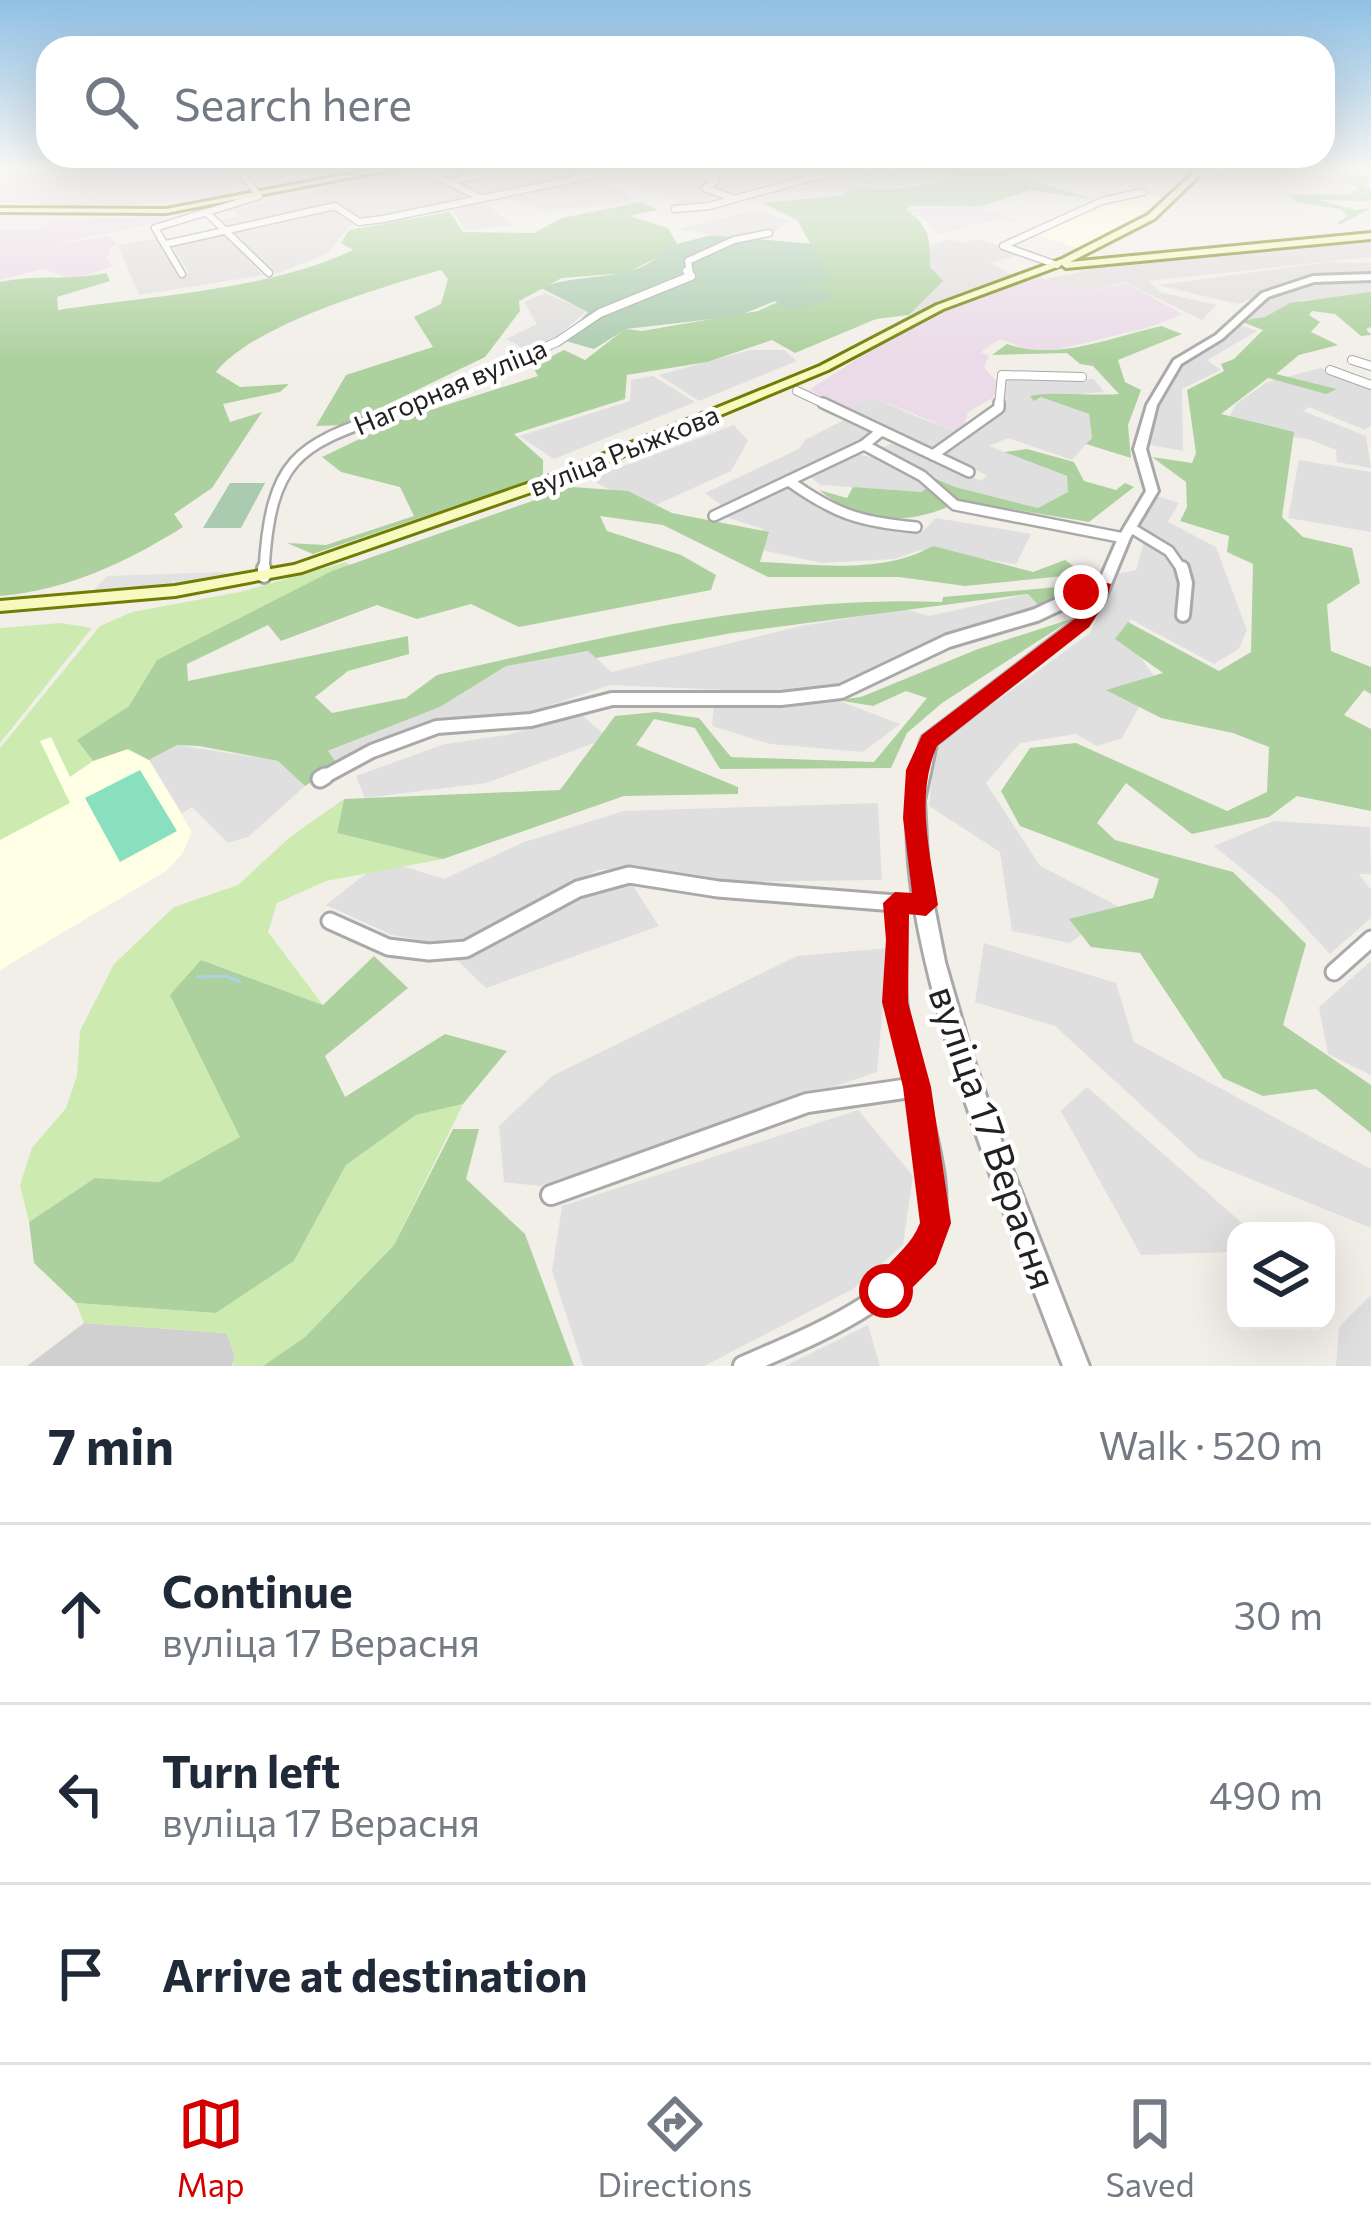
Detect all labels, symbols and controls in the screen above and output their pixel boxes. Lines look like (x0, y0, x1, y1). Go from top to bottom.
search box (36, 36, 1335, 168)
icon: search (78, 69, 144, 135)
text: Search here (174, 75, 412, 130)
street label: Нагорная вуліца (349, 331, 551, 441)
street label: вуліца Рыжкова (525, 397, 723, 503)
route end (1054, 565, 1108, 619)
street label: вуліца 17 Верасня (921, 979, 1069, 1295)
map controls (1227, 1222, 1335, 1330)
button: layers (1227, 1222, 1335, 1330)
route start (859, 1264, 913, 1318)
text: 7 min (48, 1413, 174, 1476)
text: Walk · 520 m (1099, 1420, 1323, 1468)
text: Continue (162, 1562, 353, 1617)
icon: ahead (48, 1581, 114, 1647)
text: 30 m (1234, 1590, 1323, 1638)
text: вуліца 17 Верасня (162, 1617, 480, 1665)
text: Turn left (162, 1742, 340, 1797)
icon: left (48, 1761, 114, 1827)
text: 490 m (1209, 1770, 1323, 1818)
text: вуліца 17 Верасня (162, 1797, 480, 1845)
icon: arrive (48, 1941, 114, 2007)
text: Arrive at destination (162, 1946, 588, 2001)
tab: Map (177, 2091, 245, 2204)
tab: Directions (598, 2091, 752, 2204)
tab: Saved (1105, 2091, 1194, 2204)

